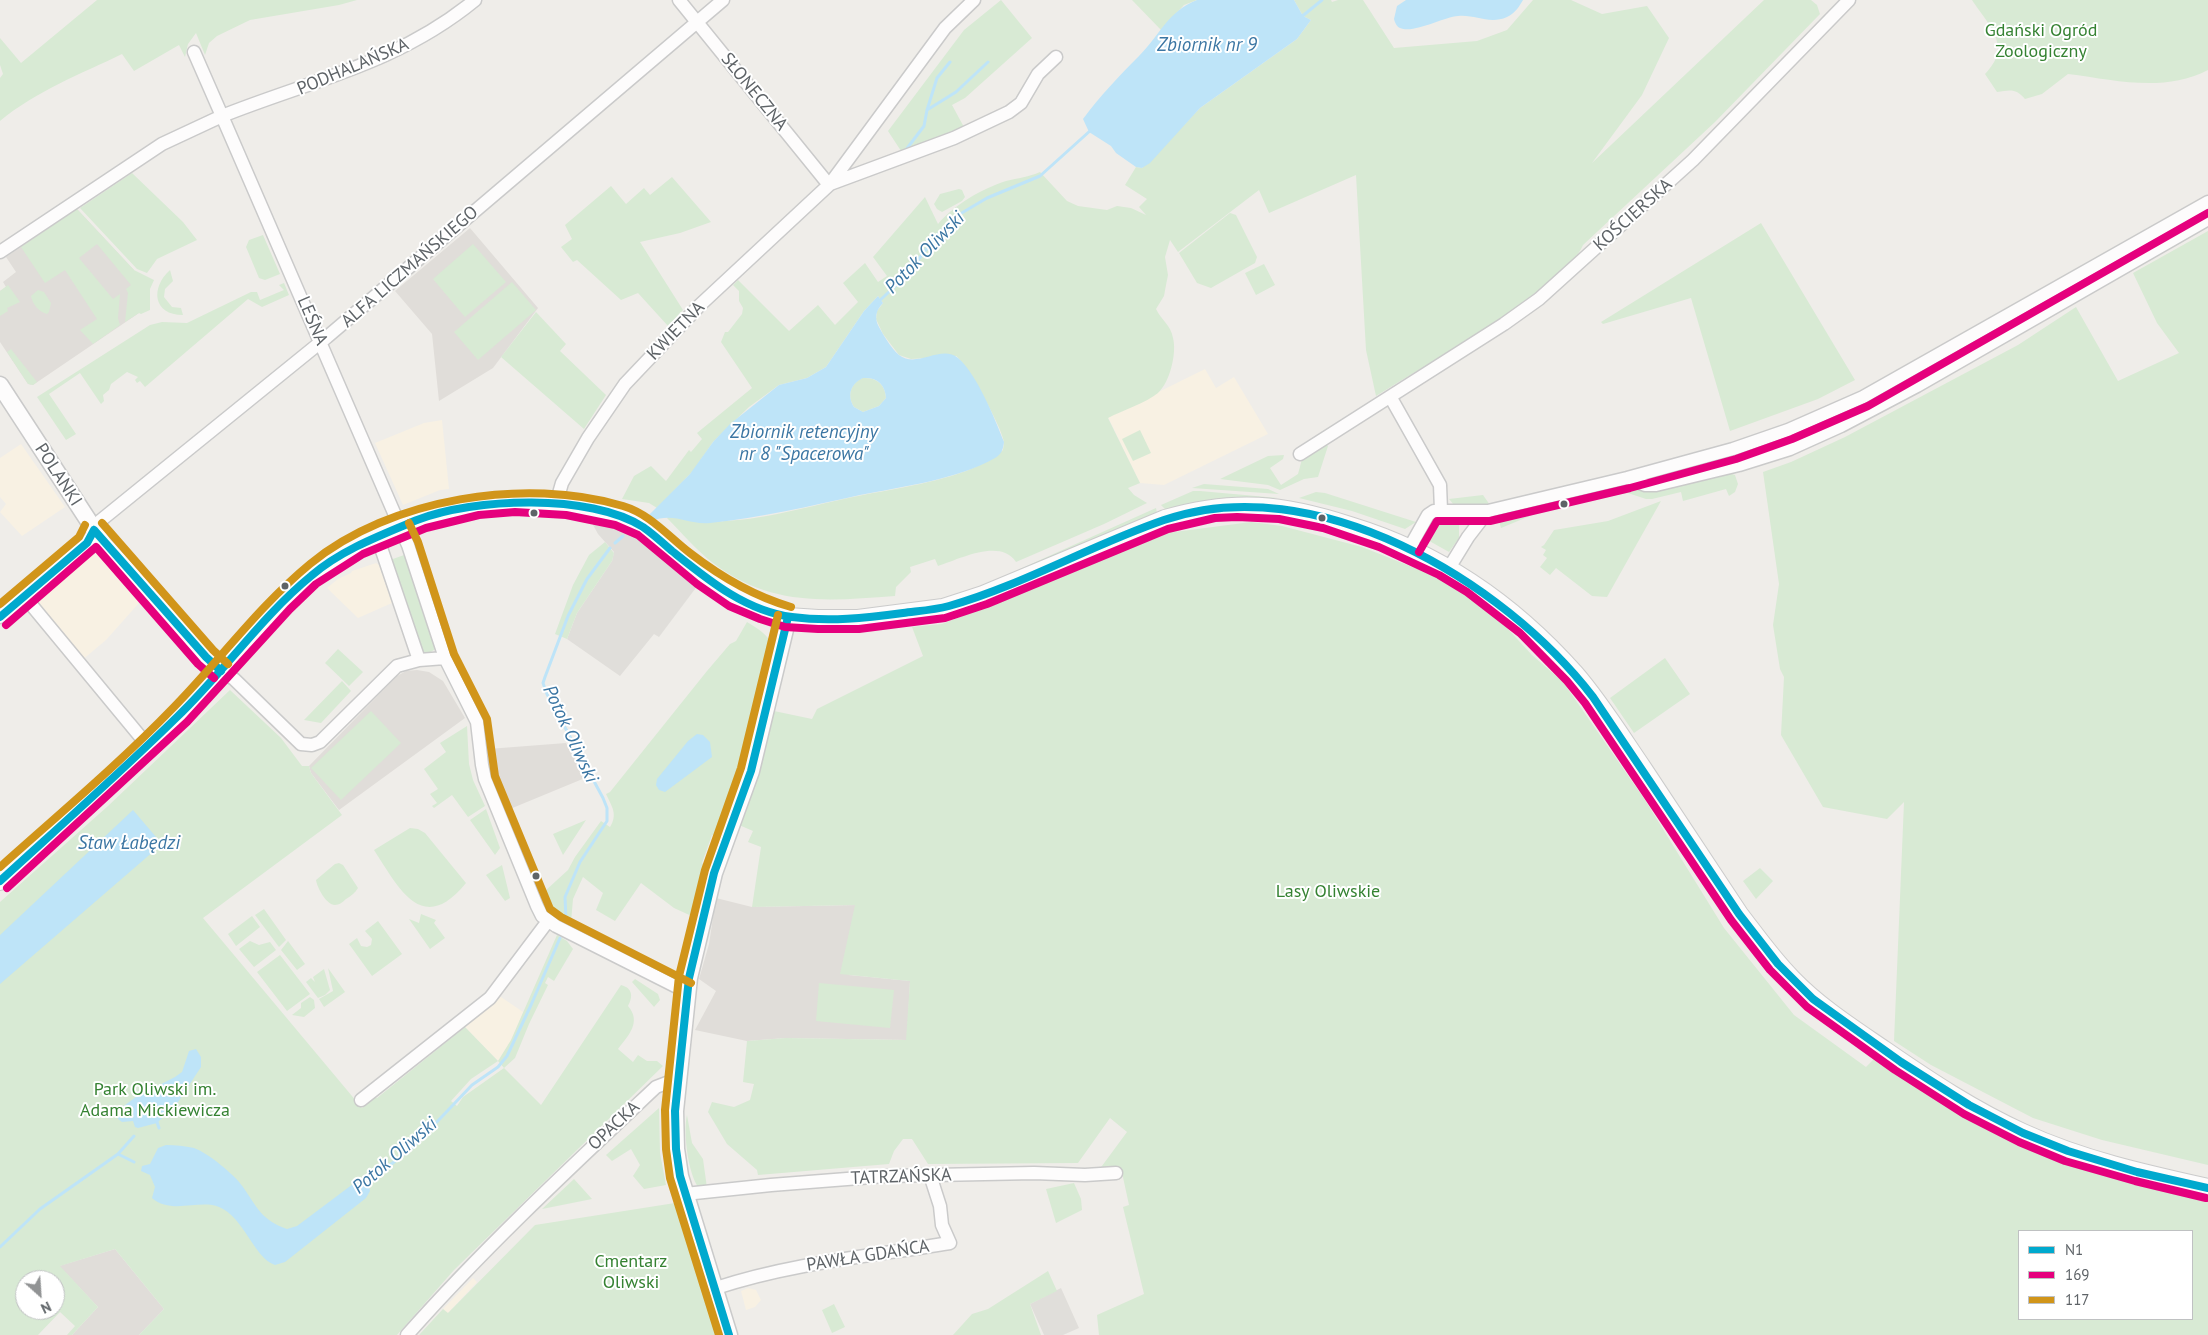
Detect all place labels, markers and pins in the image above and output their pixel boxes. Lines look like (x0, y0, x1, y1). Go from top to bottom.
unlabelled marker (1559, 499, 1569, 509)
unlabelled marker (529, 508, 539, 518)
unlabelled marker (1317, 513, 1327, 523)
unlabelled marker (280, 581, 290, 591)
unlabelled marker (531, 871, 541, 881)

